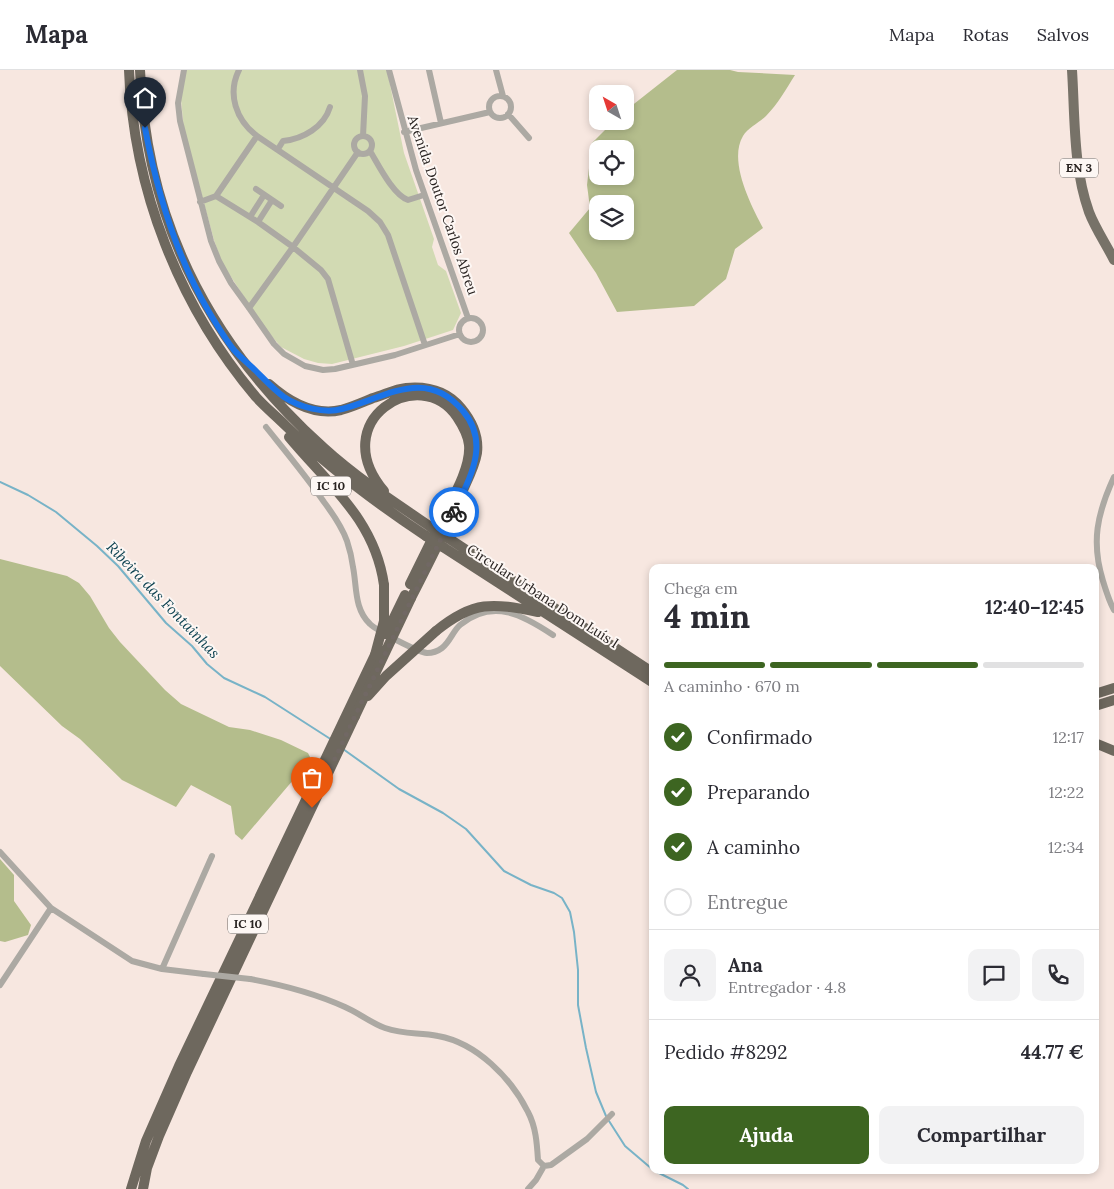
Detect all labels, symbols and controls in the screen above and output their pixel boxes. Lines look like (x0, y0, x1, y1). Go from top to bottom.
text: Mapa (25, 19, 88, 50)
text: Mapa (889, 23, 935, 46)
text: Rotas (963, 23, 1009, 46)
text: Salvos (1037, 23, 1089, 46)
pin (124, 77, 166, 128)
icon: home (131, 84, 159, 112)
north arrow (589, 85, 634, 130)
map controls (589, 85, 634, 240)
street label: Avenida Doutor Carlos Abreu (403, 112, 482, 297)
button: locate (589, 140, 634, 185)
road number: EN 3 (1060, 159, 1098, 178)
button: layers (589, 195, 634, 240)
road number: IC 10 (311, 476, 351, 496)
courier (429, 487, 479, 537)
icon: bike (440, 498, 468, 526)
water label: Ribeira das Fontainhas (103, 537, 224, 662)
street label: Circular Urbana Dom Luís I (464, 540, 622, 652)
text: Chega em (664, 578, 738, 598)
text: 12:40–12:45 (985, 595, 1084, 619)
text: 4 min (664, 596, 750, 637)
text: A caminho · 670 m (664, 676, 800, 696)
icon: check (664, 723, 692, 751)
text: Confirmado (707, 725, 812, 749)
text: 12:17 (1052, 727, 1084, 747)
pin (291, 757, 333, 808)
icon: bag (298, 764, 326, 792)
icon: check (664, 778, 692, 806)
text: Preparando (707, 780, 810, 804)
text: 12:22 (1048, 782, 1084, 802)
icon: check (664, 833, 692, 861)
text: A caminho (707, 835, 800, 859)
text: 12:34 (1048, 837, 1084, 857)
text: Entregue (707, 890, 788, 914)
road number: IC 10 (228, 914, 268, 934)
button: person (664, 949, 716, 1001)
button: chat (968, 949, 1020, 1001)
button: phone (1032, 949, 1084, 1001)
text: Ana (728, 953, 763, 977)
text: Entregador · 4.8 (728, 977, 846, 997)
text: Pedido #8292 (664, 1040, 788, 1064)
text: 44.77 € (1021, 1040, 1084, 1064)
button: Ajuda (664, 1106, 869, 1164)
button: Compartilhar (879, 1106, 1084, 1164)

